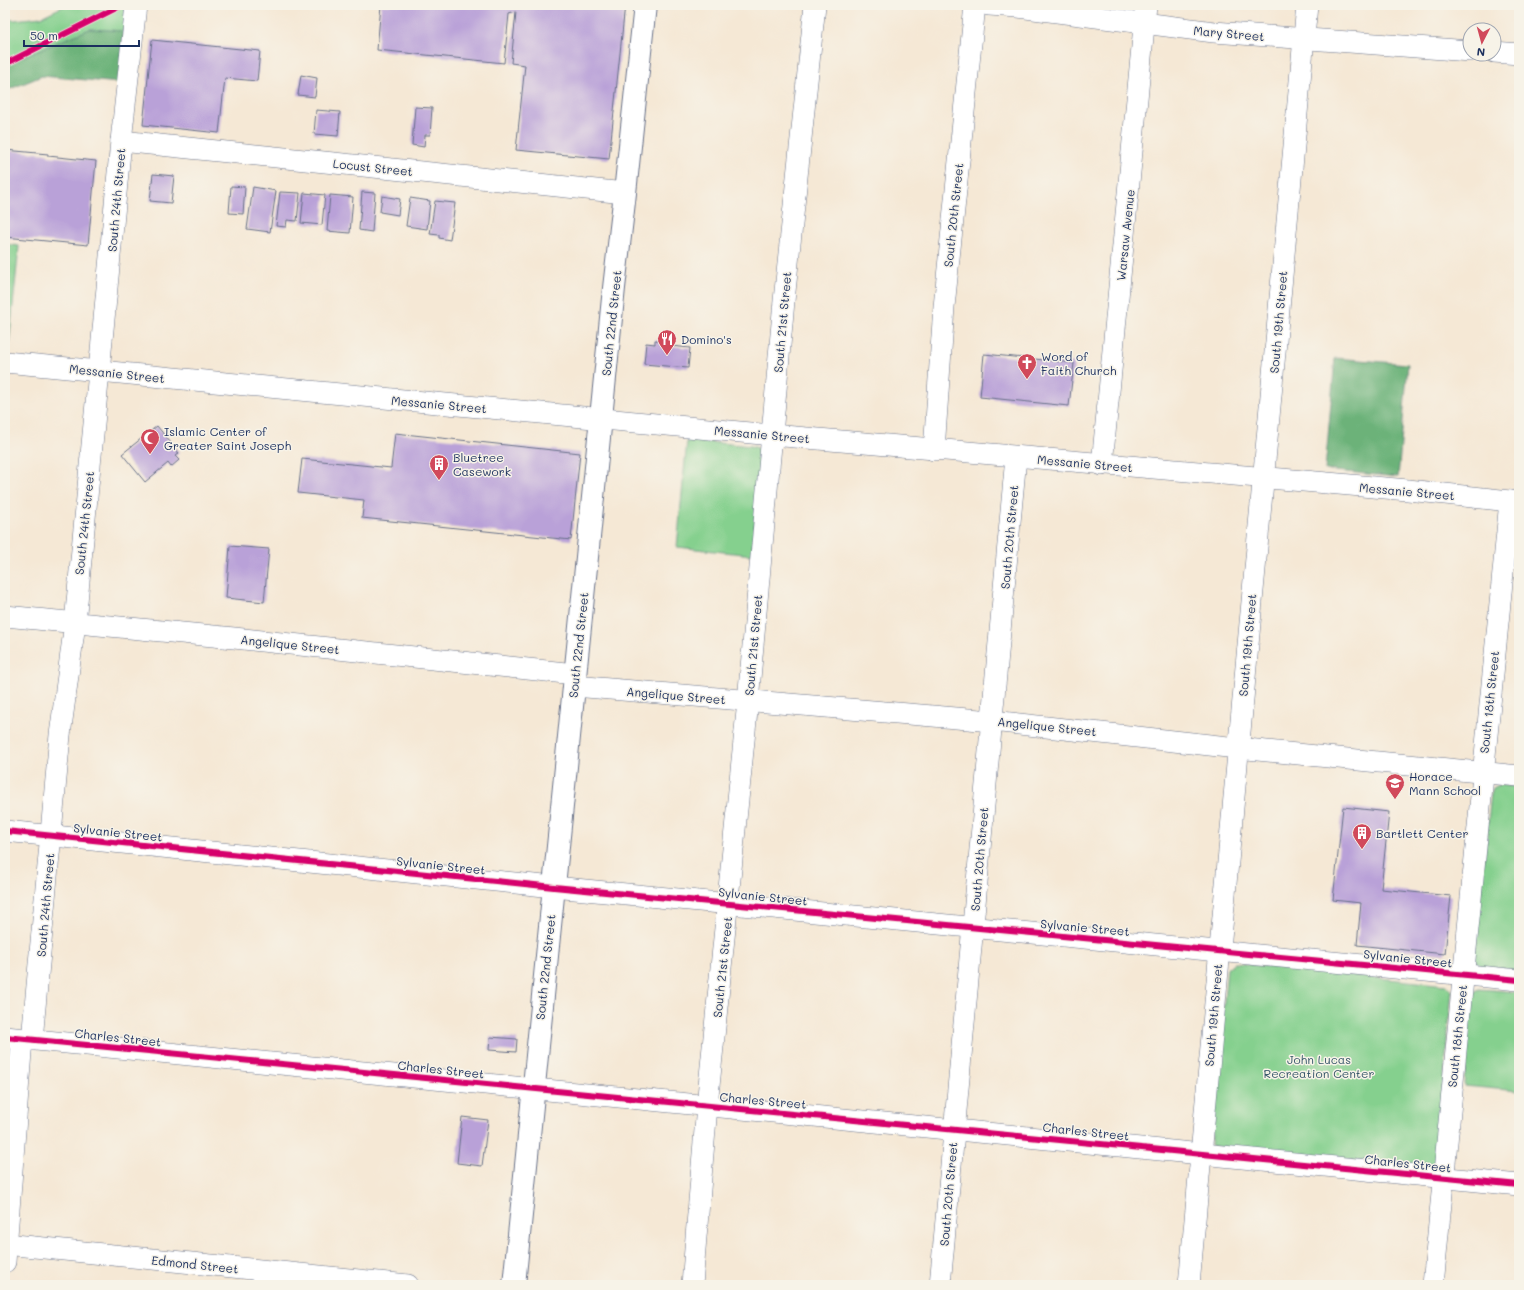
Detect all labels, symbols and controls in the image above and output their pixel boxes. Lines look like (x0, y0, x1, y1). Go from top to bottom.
scale bar (24, 22, 139, 48)
street label: Mary Street (1193, 22, 1265, 44)
north arrow (1462, 22, 1502, 62)
text: 50 m (30, 27, 58, 43)
text: N (1476, 45, 1486, 60)
street label: South 24th Street (103, 147, 129, 253)
street label: Locust Street (332, 155, 414, 179)
street label: South 20th Street (940, 162, 966, 268)
street label: Warsaw Avenue (1112, 188, 1138, 282)
street label: South 22nd Street (598, 269, 624, 377)
street label: South 19th Street (1266, 270, 1290, 374)
street label: South 21st Street (770, 271, 794, 373)
restaurant icon: Domino's (656, 328, 678, 356)
place label: Domino's (681, 331, 732, 347)
place label: Word of Faith Church (1041, 348, 1117, 378)
church icon: Word of Faith Church (1016, 352, 1038, 380)
street label: Messanie Street (68, 360, 166, 386)
street label: Messanie Street (391, 392, 487, 416)
street label: Messanie Street (714, 422, 810, 446)
place label: Islamic Center of Greater Saint Joseph (164, 423, 291, 453)
mosque icon: Islamic Center of Greater Saint Joseph (139, 427, 161, 455)
place label: Bluetree Casework (453, 449, 511, 479)
street label: Messanie Street (1037, 451, 1133, 475)
building icon: Bluetree Casework (428, 453, 450, 481)
street label: South 24th Street (71, 470, 97, 576)
street label: Messanie Street (1359, 479, 1455, 503)
street label: South 20th Street (996, 484, 1022, 590)
street label: South 22nd Street (565, 591, 591, 699)
street label: South 19th Street (1235, 593, 1259, 697)
street label: South 21st Street (741, 594, 765, 696)
street label: Angelique Street (240, 631, 340, 657)
street label: South 18th Street (1476, 650, 1502, 754)
street label: Angelique Street (626, 683, 726, 707)
street label: Angelique Street (997, 713, 1097, 739)
place label: Horace Mann School (1409, 768, 1481, 798)
school or university icon: Horace Mann School (1384, 772, 1406, 800)
street label: South 20th Street (966, 806, 992, 912)
street label: Sylvanie Street (73, 819, 163, 845)
building icon: Bartlett Center (1351, 822, 1373, 850)
place label: Bartlett Center (1376, 825, 1468, 841)
street label: South 24th Street (32, 852, 58, 958)
street label: Sylvanie Street (396, 852, 486, 878)
street label: Sylvanie Street (718, 883, 808, 909)
street label: South 22nd Street (532, 913, 558, 1021)
street label: Sylvanie Street (1040, 915, 1130, 939)
street label: South 21st Street (709, 916, 735, 1018)
street label: Sylvanie Street (1363, 945, 1453, 971)
street label: South 19th Street (1201, 963, 1225, 1067)
street label: South 18th Street (1444, 984, 1470, 1088)
street label: Charles Street (74, 1024, 162, 1050)
park label: John Lucas Recreation Center (1263, 1051, 1375, 1081)
street label: Charles Street (397, 1056, 485, 1082)
street label: Charles Street (719, 1088, 807, 1112)
street label: Charles Street (1042, 1118, 1130, 1144)
street label: South 20th Street (935, 1141, 961, 1247)
street label: Charles Street (1364, 1150, 1452, 1176)
street label: Edmond Street (151, 1251, 239, 1277)

